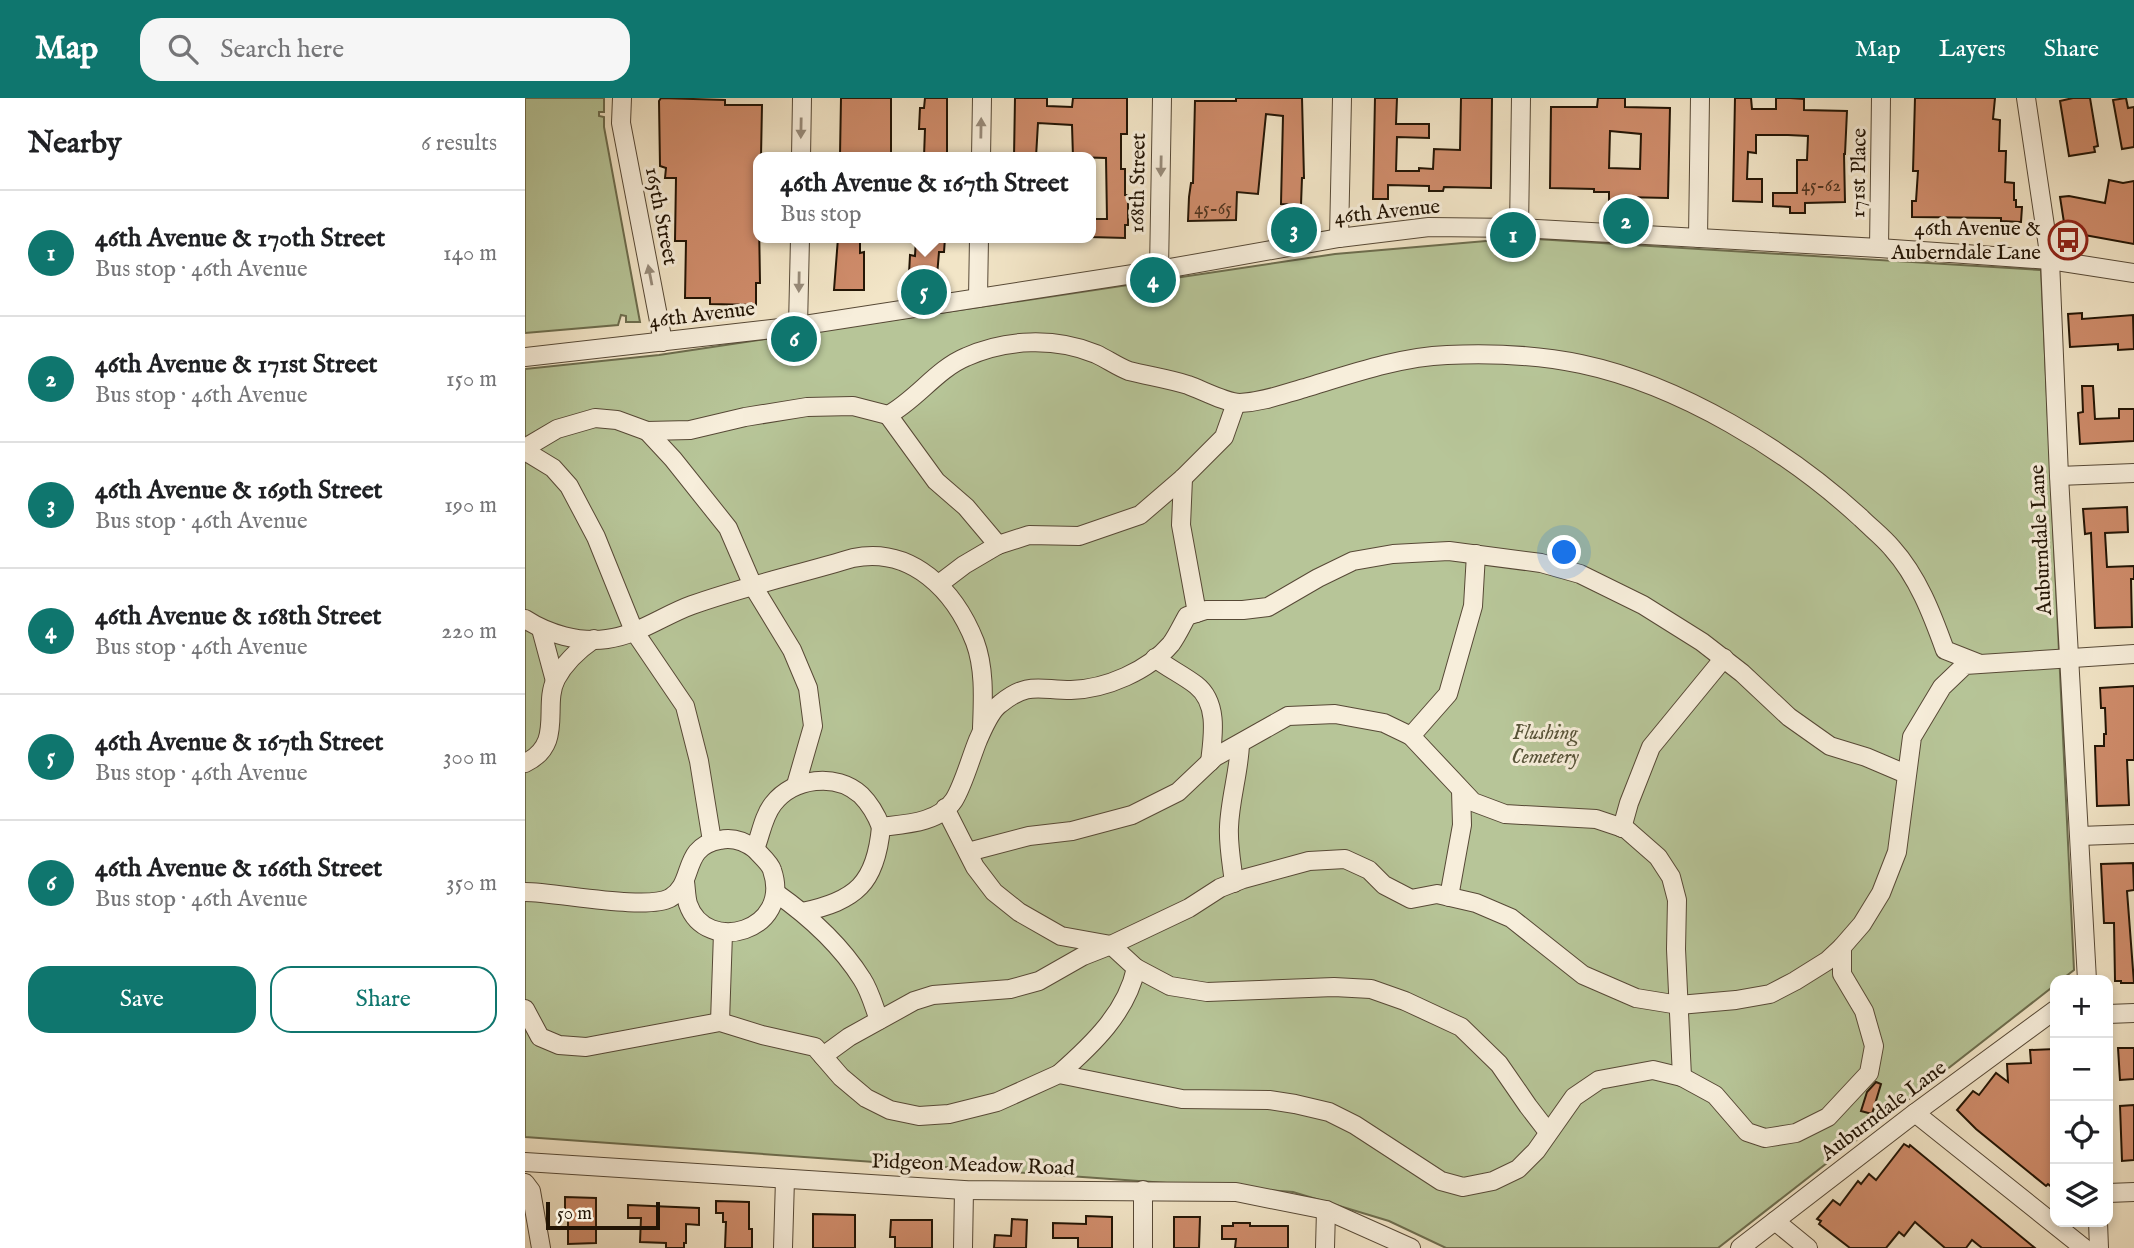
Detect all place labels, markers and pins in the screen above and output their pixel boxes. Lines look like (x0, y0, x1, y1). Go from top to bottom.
pin: 2 (1603, 195, 1649, 247)
pin: 3 (1271, 204, 1317, 256)
pin: 1 (1490, 209, 1536, 261)
place label: 46th Avenue & Auberndale Lane (1890, 216, 2041, 267)
bus stop icon: 46th Avenue & Auberndale Lane (2047, 219, 2089, 261)
pin: 4 (1130, 254, 1176, 306)
pin: 5 (901, 266, 947, 318)
pin: 6 (771, 313, 817, 365)

